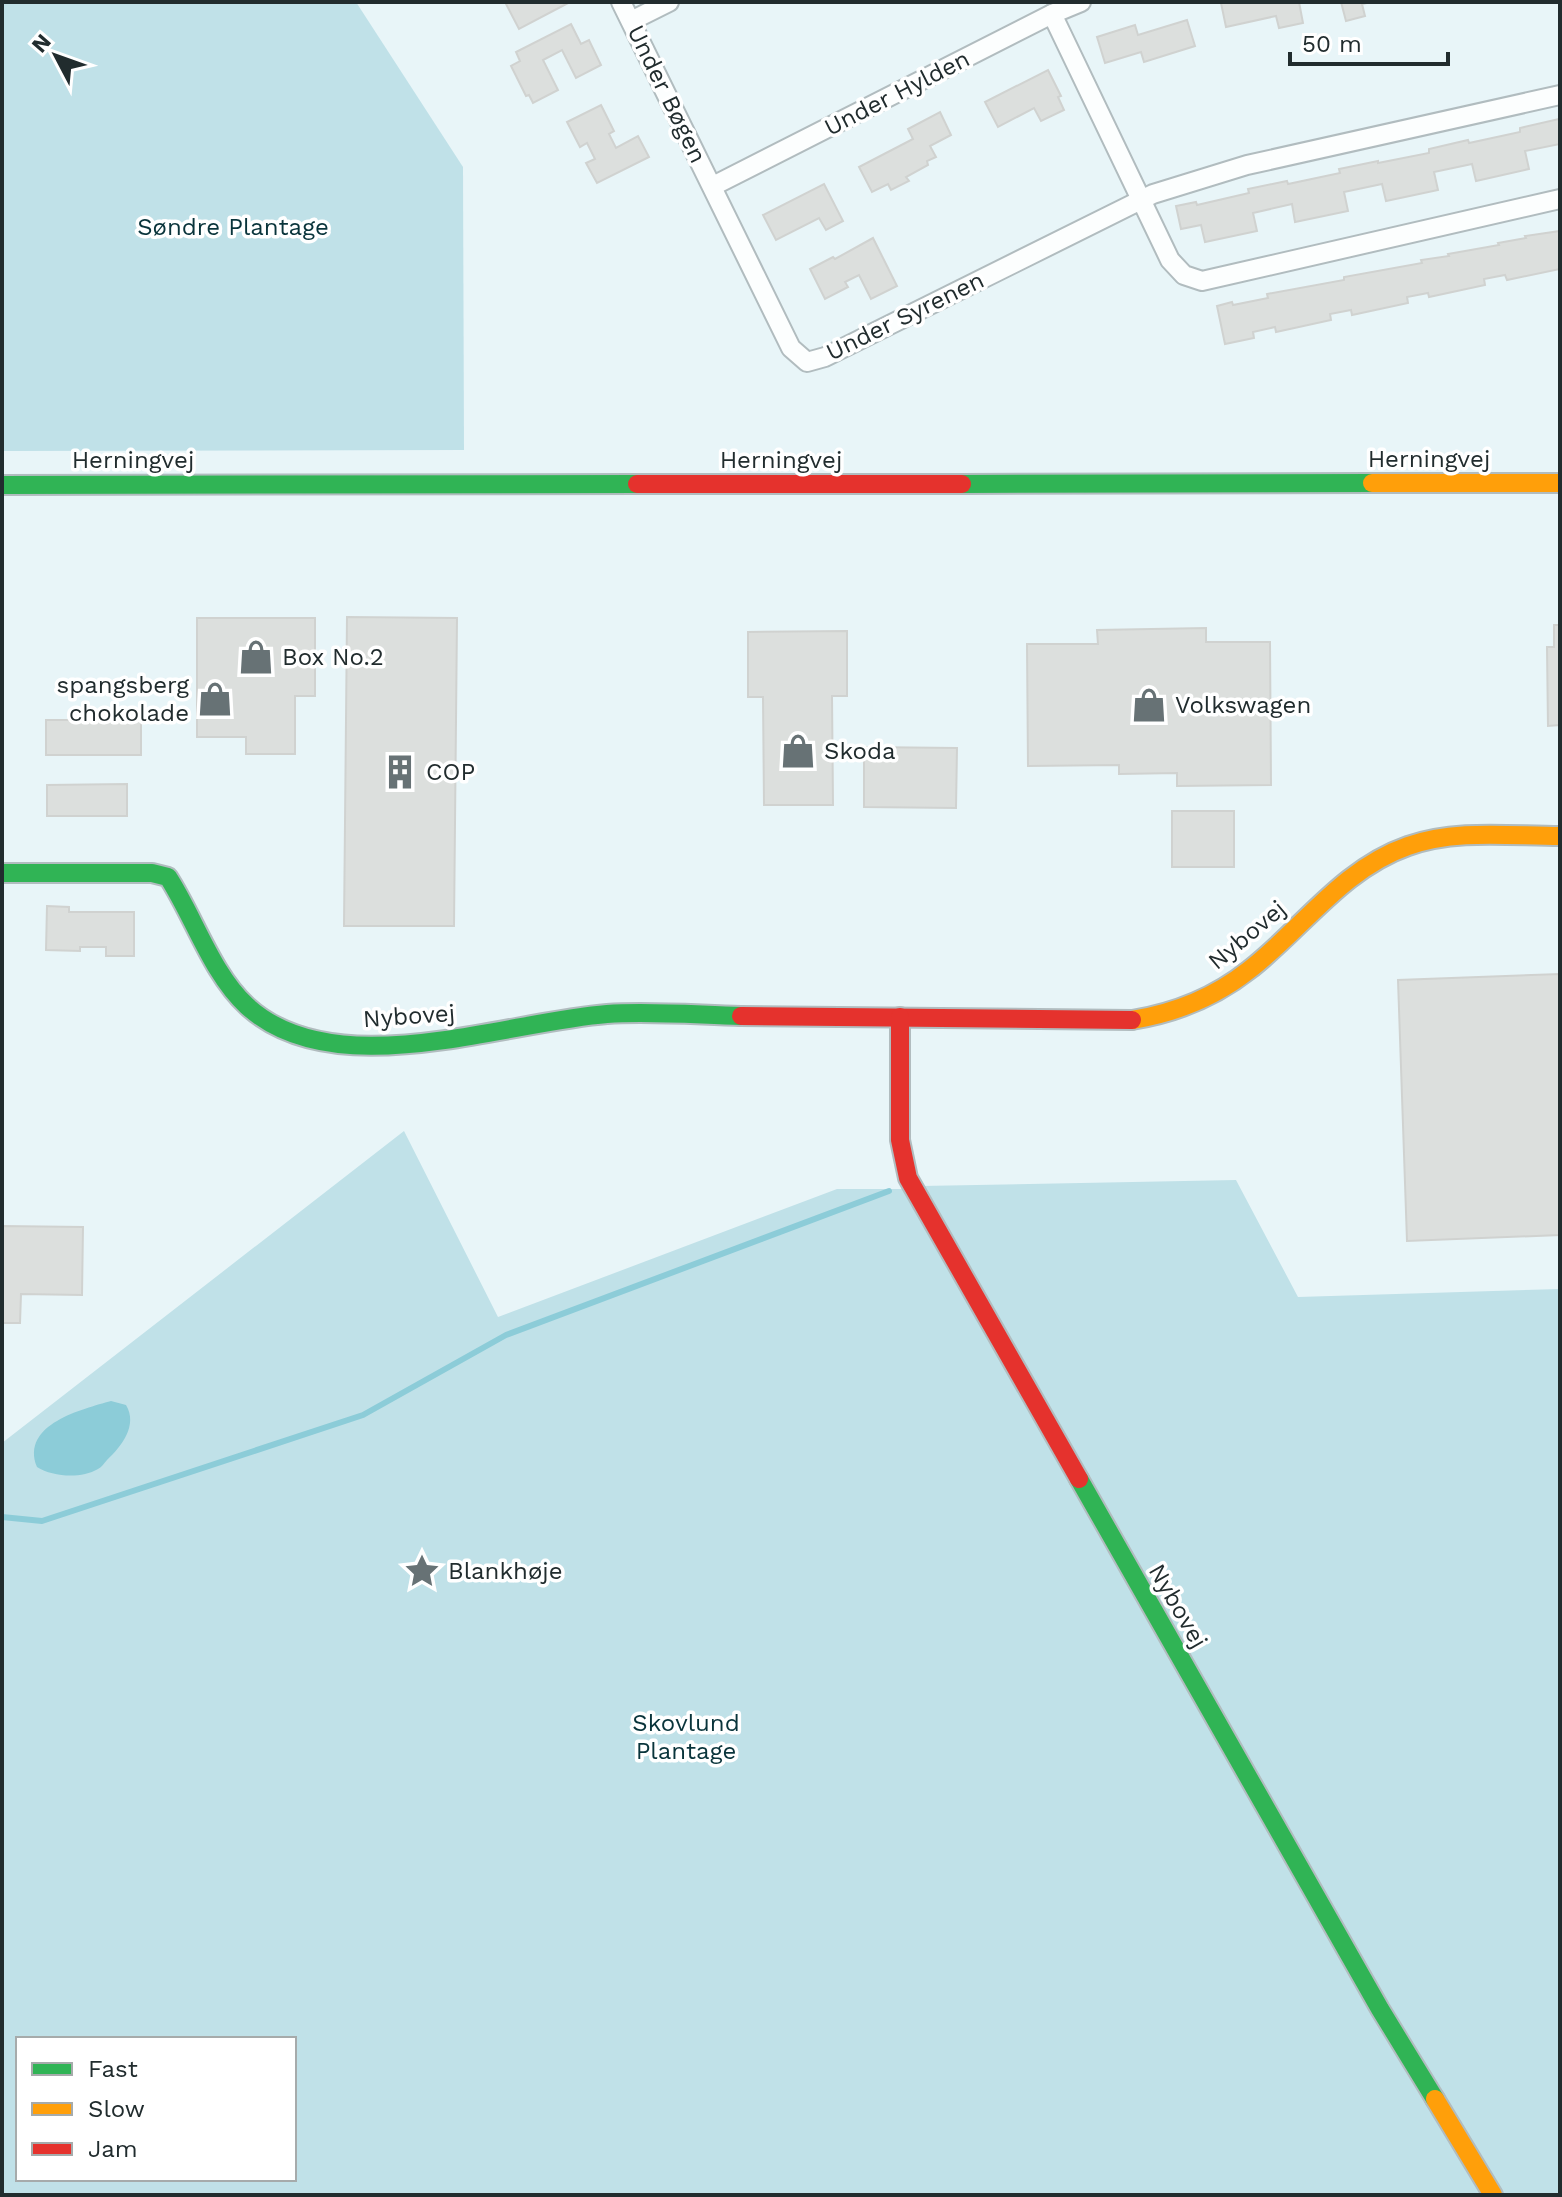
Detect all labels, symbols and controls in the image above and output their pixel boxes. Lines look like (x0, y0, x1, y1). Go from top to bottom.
north arrow (16, 16, 96, 96)
scale bar (1290, 16, 1448, 66)
street label: Under Bøgen (622, 21, 712, 167)
text: N (26, 29, 56, 58)
text: 50 m (1302, 30, 1362, 58)
street label: Under Hylden (820, 44, 974, 142)
park label: Søndre Plantage (137, 213, 329, 241)
street label: Under Syrenen (822, 266, 988, 366)
street label: Herningvej (1368, 445, 1490, 473)
street label: Herningvej (72, 446, 194, 474)
street label: Herningvej (720, 446, 842, 474)
shop icon: Box No.2 (237, 638, 275, 676)
place label: Box No.2 (282, 643, 384, 671)
place label: spangsberg chokolade (57, 671, 189, 727)
shop icon: spangsberg chokolade (196, 680, 234, 718)
shop icon: Volkswagen (1130, 686, 1168, 724)
place label: Volkswagen (1175, 691, 1311, 719)
shop icon: Skoda (779, 732, 817, 770)
place label: Skoda (824, 737, 896, 765)
building icon: COP (381, 753, 419, 791)
place label: COP (426, 758, 475, 786)
street label: Nybovej (1203, 895, 1291, 975)
street label: Nybovej (362, 999, 456, 1033)
place icon: Blankhøje (403, 1552, 441, 1590)
place label: Blankhøje (448, 1557, 563, 1585)
street label: Nybovej (1143, 1559, 1213, 1653)
park label: Skovlund Plantage (632, 1709, 740, 1765)
legend (16, 2037, 296, 2181)
text: Fast (88, 2055, 138, 2083)
text: Slow (88, 2095, 145, 2123)
text: Jam (88, 2135, 138, 2163)

